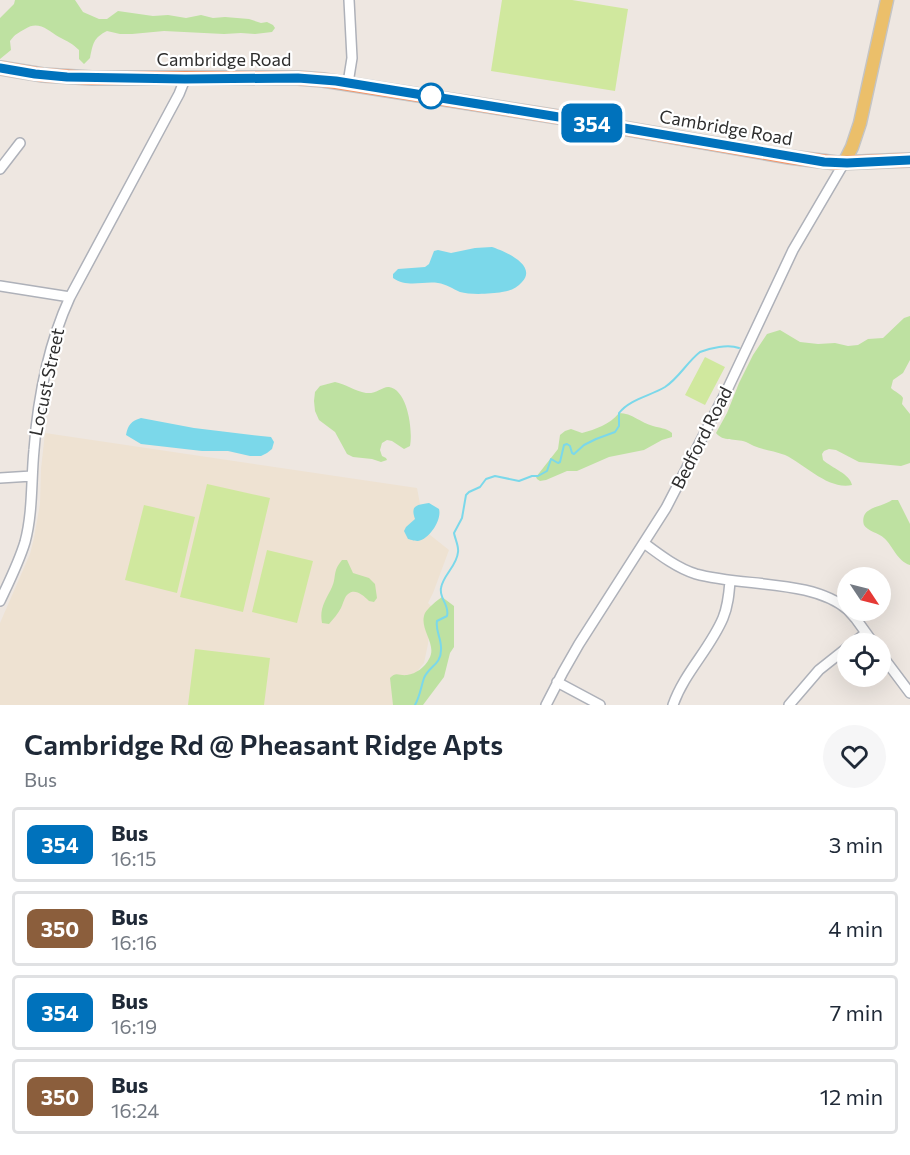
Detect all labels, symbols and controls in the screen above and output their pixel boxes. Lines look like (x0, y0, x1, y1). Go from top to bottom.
street label: Cambridge Road (157, 48, 291, 70)
unlabelled marker (418, 83, 444, 109)
line badge: 354 (558, 104, 626, 142)
street label: Cambridge Road (658, 104, 794, 150)
text: 354 (573, 111, 611, 136)
street label: Locust Street (24, 326, 68, 438)
street label: Bedford Road (666, 383, 736, 492)
north arrow (837, 567, 891, 621)
map controls (837, 567, 891, 687)
button: locate (837, 633, 891, 687)
button: heart (823, 725, 886, 788)
text: Cambridge Rd @ Pheasant Ridge Apts (24, 727, 503, 761)
text: Bus (24, 767, 57, 791)
text: Bus (111, 819, 148, 846)
text: 3 min (829, 831, 883, 858)
text: 354 (41, 832, 79, 857)
text: 16:15 (111, 846, 156, 870)
text: Bus (111, 903, 148, 930)
text: 4 min (828, 915, 883, 942)
text: 350 (41, 916, 79, 941)
text: 16:16 (111, 930, 157, 954)
text: Bus (111, 987, 148, 1014)
text: 7 min (830, 999, 883, 1026)
text: 354 (41, 1000, 79, 1025)
text: 16:19 (111, 1014, 157, 1038)
text: Bus (111, 1071, 148, 1098)
text: 12 min (820, 1083, 883, 1110)
text: 350 (41, 1084, 79, 1109)
text: 16:24 (111, 1098, 159, 1122)

